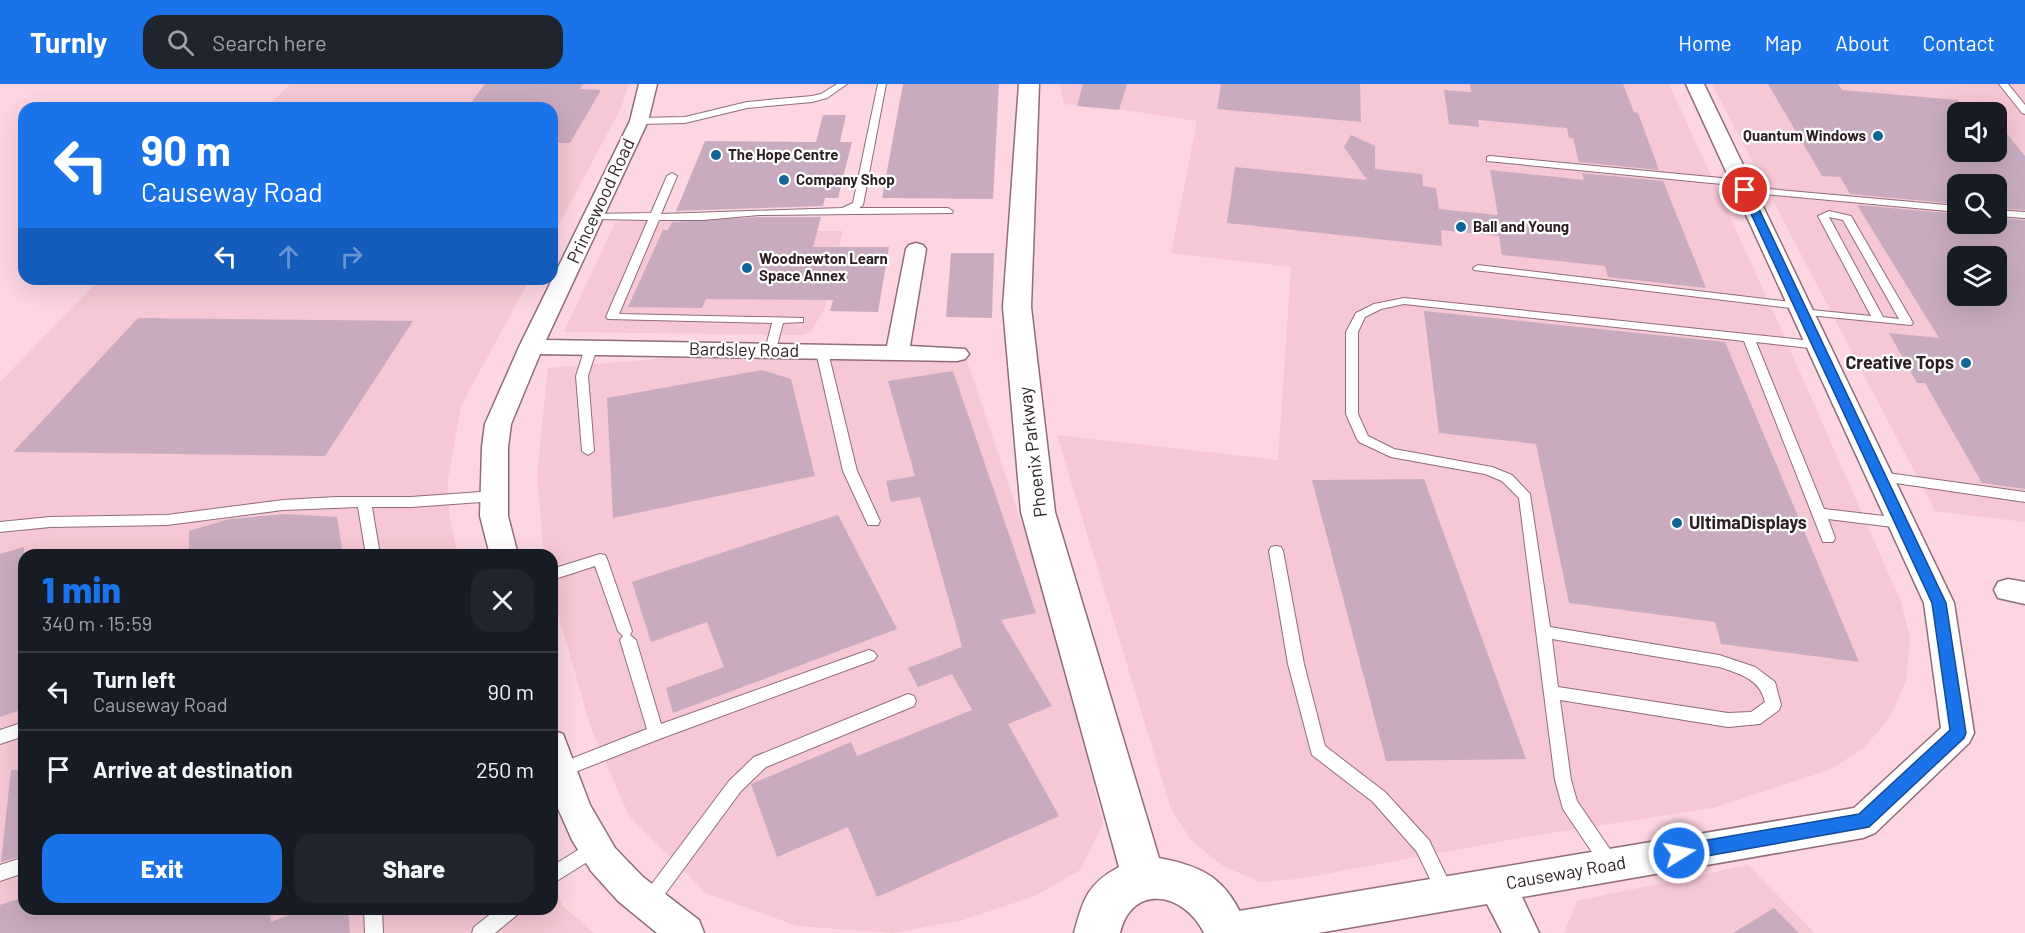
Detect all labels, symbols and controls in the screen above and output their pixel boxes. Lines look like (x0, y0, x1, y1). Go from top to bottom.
search box (143, 15, 563, 69)
text: Turnly (30, 25, 107, 59)
icon: search (164, 26, 197, 59)
text: Search here (212, 29, 327, 55)
text: Home (1678, 30, 1732, 55)
text: Map (1765, 30, 1802, 55)
text: About (1835, 30, 1890, 55)
text: Contact (1923, 30, 1995, 55)
map controls (1947, 102, 2007, 306)
button: sound (1947, 102, 2007, 162)
text: 90 m (141, 124, 231, 174)
icon: left (42, 126, 120, 204)
place label: Quantum Windows (1743, 126, 1866, 144)
marker: Quantum Windows (1871, 129, 1885, 143)
street label: Princewood Road (561, 134, 639, 267)
place label: The Hope Centre (728, 145, 839, 163)
marker: The Hope Centre (709, 148, 723, 162)
pin (1719, 164, 1770, 215)
place label: Company Shop (796, 170, 895, 188)
marker: Company Shop (777, 173, 791, 187)
icon: arrive (1728, 173, 1761, 206)
button: search (1947, 174, 2007, 234)
text: Causeway Road (141, 175, 323, 207)
place label: Ball and Young (1473, 217, 1569, 235)
marker: Ball and Young (1454, 220, 1468, 234)
icon: left (209, 240, 242, 273)
icon: ahead (272, 240, 305, 273)
icon: right (335, 240, 368, 273)
button: layers (1947, 246, 2007, 306)
place label: Woodnewton Learn Space Annex (759, 249, 888, 284)
marker: Woodnewton Learn Space Annex (740, 261, 754, 275)
street label: Bardsley Road (689, 337, 799, 361)
place label: Creative Tops (1845, 351, 1954, 373)
marker: Creative Tops (1959, 356, 1973, 370)
street label: Phoenix Parkway (1013, 385, 1051, 519)
place label: UltimaDisplays (1689, 511, 1807, 533)
marker: UltimaDisplays (1670, 516, 1684, 530)
text: 1 min (42, 567, 121, 610)
button: close (471, 569, 534, 632)
text: 340 m · 15:59 (42, 611, 152, 635)
text: Turn left (93, 666, 176, 692)
icon: left (42, 675, 75, 708)
text: 90 m (488, 678, 534, 704)
text: Causeway Road (93, 692, 228, 716)
icon: arrive (42, 753, 75, 786)
text: Arrive at destination (93, 756, 292, 782)
text: 250 m (476, 756, 534, 782)
position arrow (1647, 821, 1711, 885)
button: Exit (42, 834, 282, 903)
button: Share (294, 834, 534, 903)
street label: Causeway Road (1504, 851, 1627, 893)

